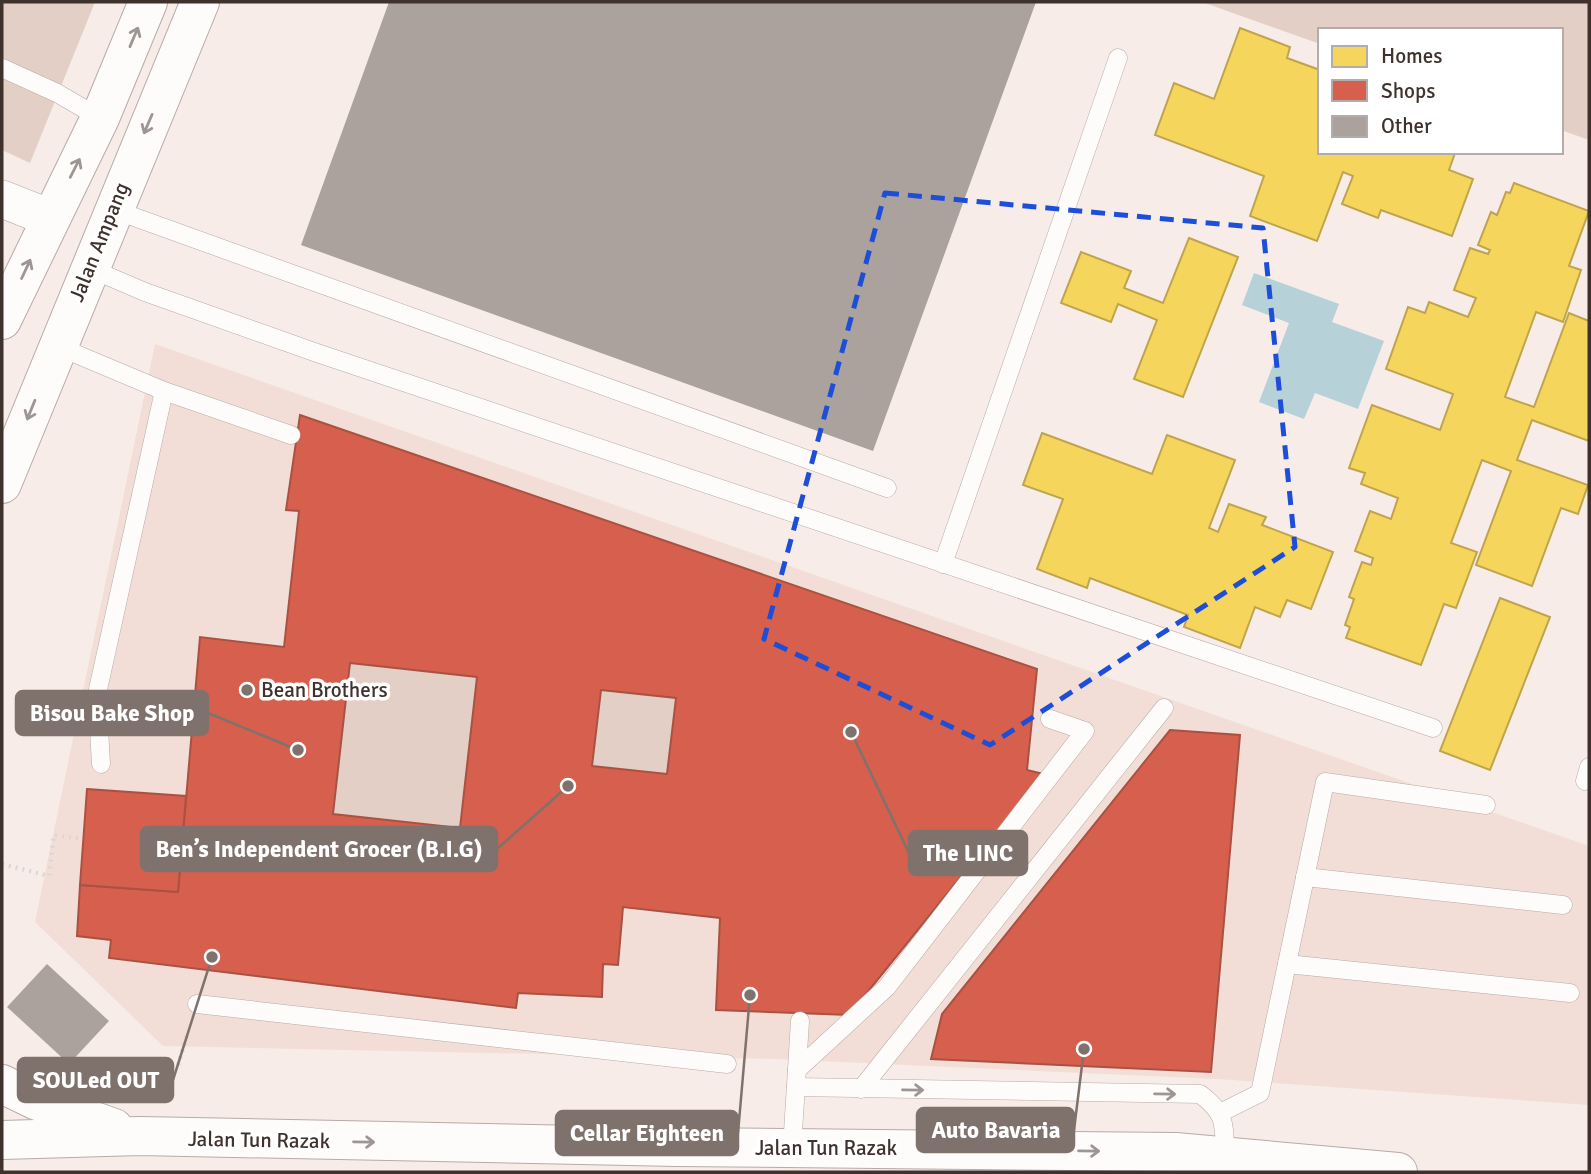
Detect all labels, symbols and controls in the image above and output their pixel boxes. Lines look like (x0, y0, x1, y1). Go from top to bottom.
one-way arrow (128, 27, 141, 49)
legend (1318, 28, 1563, 154)
text: Homes (1381, 43, 1443, 69)
text: Shops (1381, 78, 1435, 104)
one-way arrow (141, 112, 154, 134)
text: Other (1381, 113, 1432, 139)
one-way arrow (69, 158, 83, 179)
street label: Jalan Ampang (63, 179, 135, 305)
one-way arrow (20, 259, 33, 280)
one-way arrow (24, 398, 37, 420)
place label: Bean Brothers (261, 677, 388, 703)
marker: Bean Brothers (239, 682, 255, 698)
callout: Bisou Bake Shop (16, 691, 208, 735)
text: Bisou Bake Shop (30, 699, 194, 728)
callout: Ben’s Independent Grocer (B.I.G) (141, 827, 497, 871)
callout: The LINC (909, 831, 1027, 875)
text: Ben’s Independent Grocer (B.I.G) (155, 835, 483, 864)
text: The LINC (923, 839, 1013, 868)
callout: SOULed OUT (18, 1058, 173, 1102)
text: SOULed OUT (33, 1066, 160, 1095)
one-way arrow (902, 1083, 925, 1096)
one-way arrow (1154, 1087, 1177, 1100)
callout: Auto Bavaria (917, 1108, 1074, 1152)
callout: Cellar Eighteen (556, 1111, 738, 1155)
text: Auto Bavaria (931, 1116, 1061, 1145)
text: Cellar Eighteen (570, 1119, 724, 1148)
street label: Jalan Tun Razak (188, 1126, 331, 1154)
one-way arrow (352, 1135, 375, 1149)
street label: Jalan Tun Razak (755, 1135, 898, 1161)
one-way arrow (1077, 1144, 1100, 1158)

